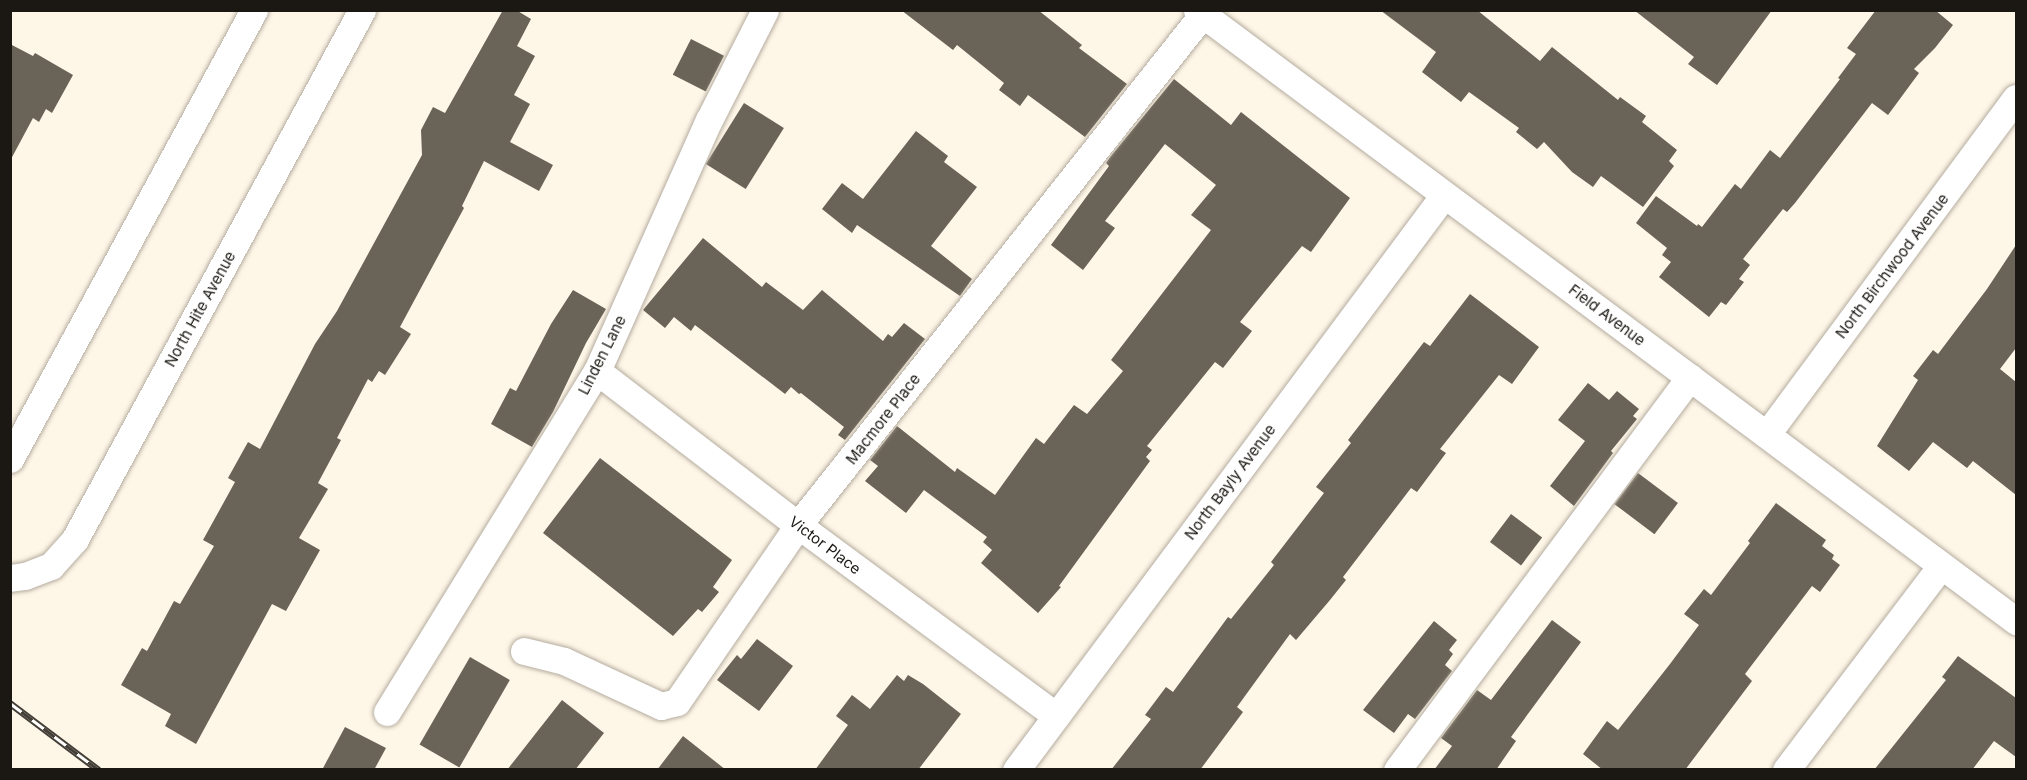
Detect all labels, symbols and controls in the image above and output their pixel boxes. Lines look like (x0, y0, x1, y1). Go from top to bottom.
street label: North Birchwood Avenue (1832, 190, 1952, 342)
street label: North Hite Avenue (161, 248, 239, 370)
street label: Field Avenue (1565, 280, 1649, 350)
street label: Linden Lane (574, 312, 630, 398)
street label: Macmore Place (842, 370, 924, 468)
street label: North Bayly Avenue (1181, 421, 1279, 543)
street label: Victor Place (786, 512, 864, 578)

